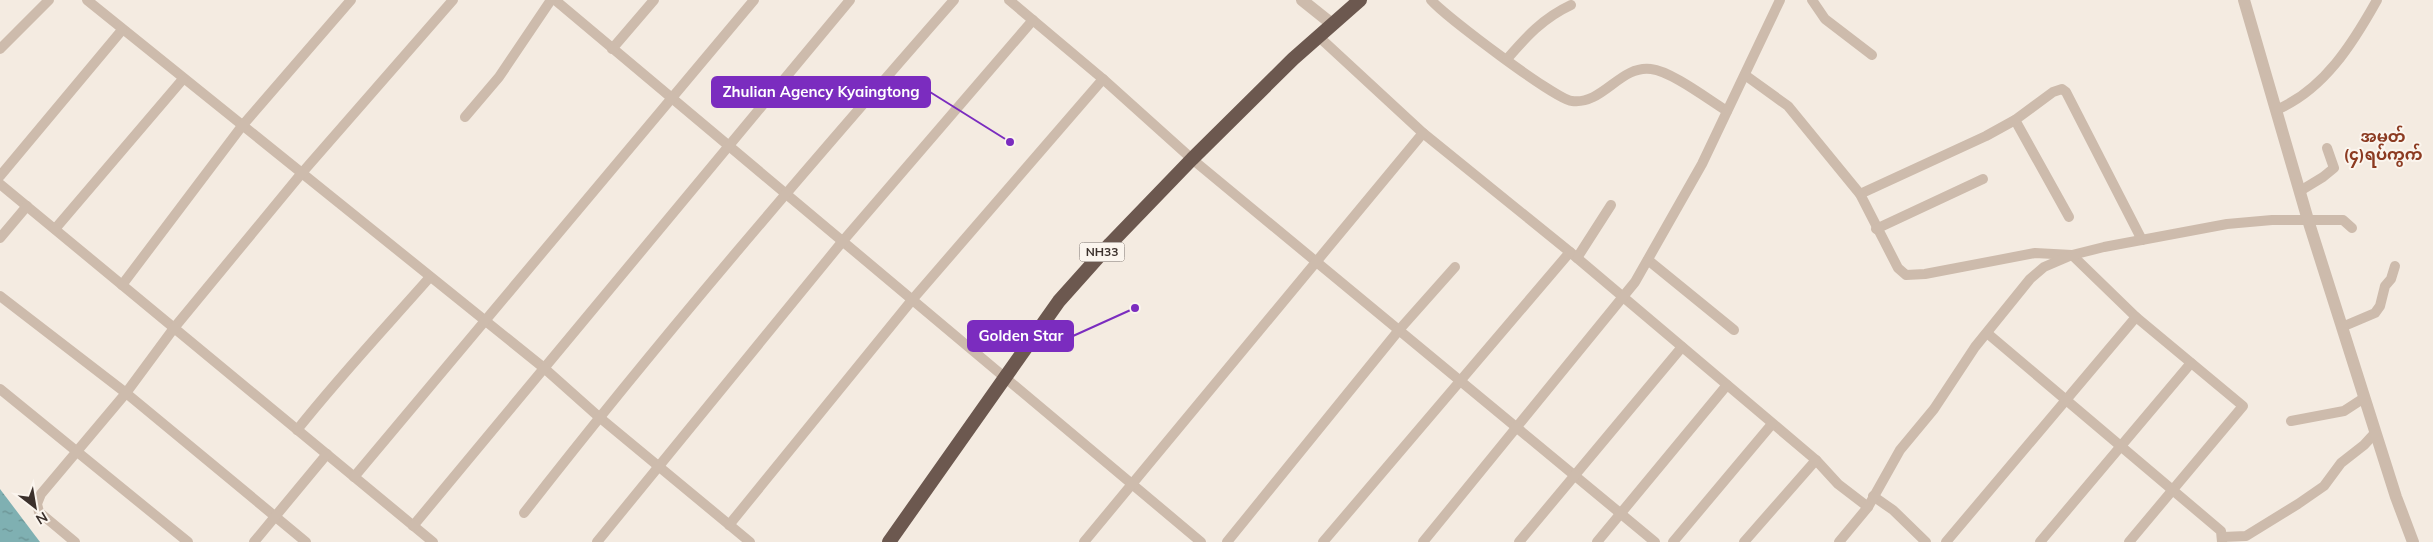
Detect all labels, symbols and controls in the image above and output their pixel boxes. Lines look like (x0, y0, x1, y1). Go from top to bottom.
callout: Zhulian Agency Kyaingtong (712, 77, 930, 107)
text: Zhulian Agency Kyaingtong (722, 82, 920, 101)
district label: အမှတ် (၄)ရပ်ကွက် (2343, 125, 2423, 168)
road number: NH33 (1080, 242, 1124, 262)
callout: Golden Star (968, 321, 1073, 351)
text: Golden Star (978, 326, 1064, 345)
north arrow (10, 482, 60, 532)
text: N (33, 508, 51, 529)

